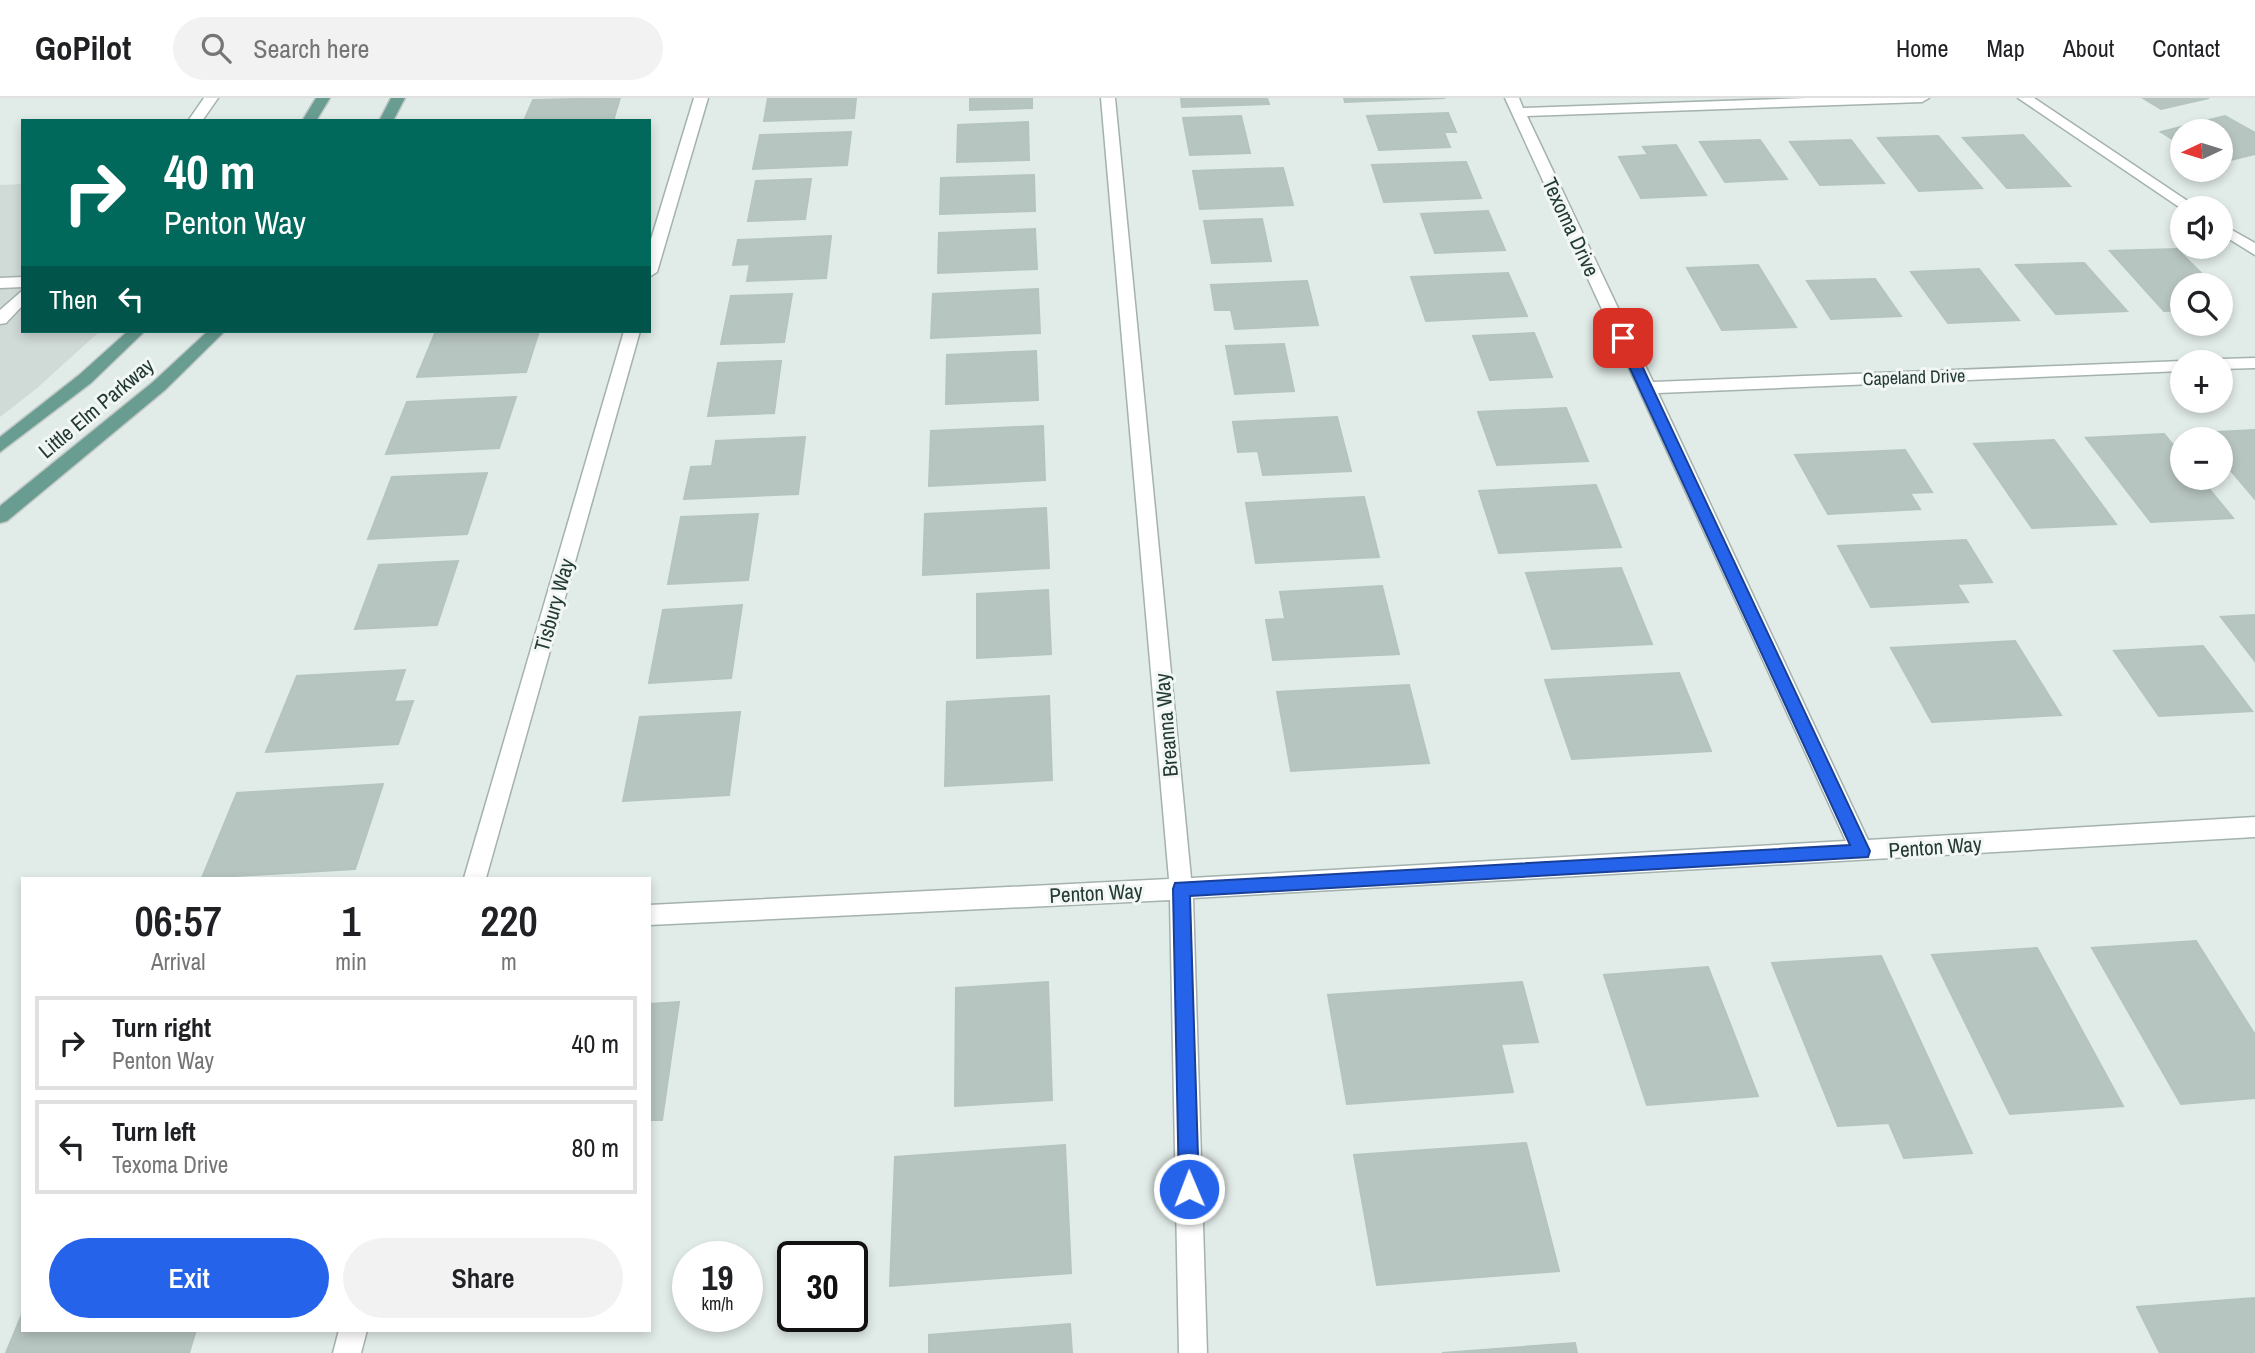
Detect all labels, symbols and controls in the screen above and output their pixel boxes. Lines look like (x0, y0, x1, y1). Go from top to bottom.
search box (173, 17, 663, 80)
text: GoPilot (35, 26, 131, 70)
icon: search (197, 29, 235, 67)
text: Search here (253, 31, 369, 66)
text: Home (1896, 32, 1948, 64)
text: Map (1986, 32, 2025, 64)
text: About (2063, 32, 2114, 64)
text: Contact (2152, 32, 2220, 64)
north arrow (2170, 119, 2233, 182)
map controls (2170, 119, 2233, 490)
text: 40 m (164, 138, 256, 204)
icon: right (49, 147, 140, 238)
street label: Texoma Drive (1535, 173, 1607, 281)
button: sound (2170, 196, 2233, 259)
text: Penton Way (164, 201, 306, 244)
button: search (2170, 273, 2233, 336)
icon: left (112, 280, 150, 318)
text: Then (49, 282, 98, 317)
pin (1593, 308, 1653, 368)
icon: arrive (1604, 319, 1642, 357)
button: + (2170, 350, 2233, 413)
street label: Little Elm Parkway (32, 351, 160, 465)
street label: Capeland Drive (1862, 363, 1966, 391)
button: − (2170, 427, 2233, 490)
street label: Tisbury Way (527, 555, 581, 655)
street label: Breanna Way (1147, 672, 1185, 778)
street label: Penton Way (1888, 829, 1983, 865)
street label: Penton Way (1049, 876, 1144, 910)
text: 06:57 (134, 893, 222, 949)
text: 1 (341, 893, 361, 949)
text: 220 (480, 893, 538, 949)
text: Arrival (151, 946, 205, 977)
text: min (335, 946, 367, 977)
text: m (501, 946, 517, 977)
text: Turn right (112, 1010, 211, 1045)
icon: right (53, 1024, 91, 1062)
text: 40 m (572, 1026, 619, 1061)
text: Penton Way (112, 1045, 214, 1076)
text: Turn left (112, 1114, 196, 1149)
icon: left (53, 1128, 91, 1166)
text: 80 m (572, 1130, 619, 1165)
text: Texoma Drive (112, 1149, 228, 1180)
position arrow (1152, 1152, 1226, 1226)
button: Exit (49, 1238, 329, 1318)
button: Share (343, 1238, 623, 1318)
speed limit sign: 30 (777, 1241, 868, 1332)
text: 19 (702, 1254, 733, 1301)
text: km/h (702, 1291, 734, 1316)

